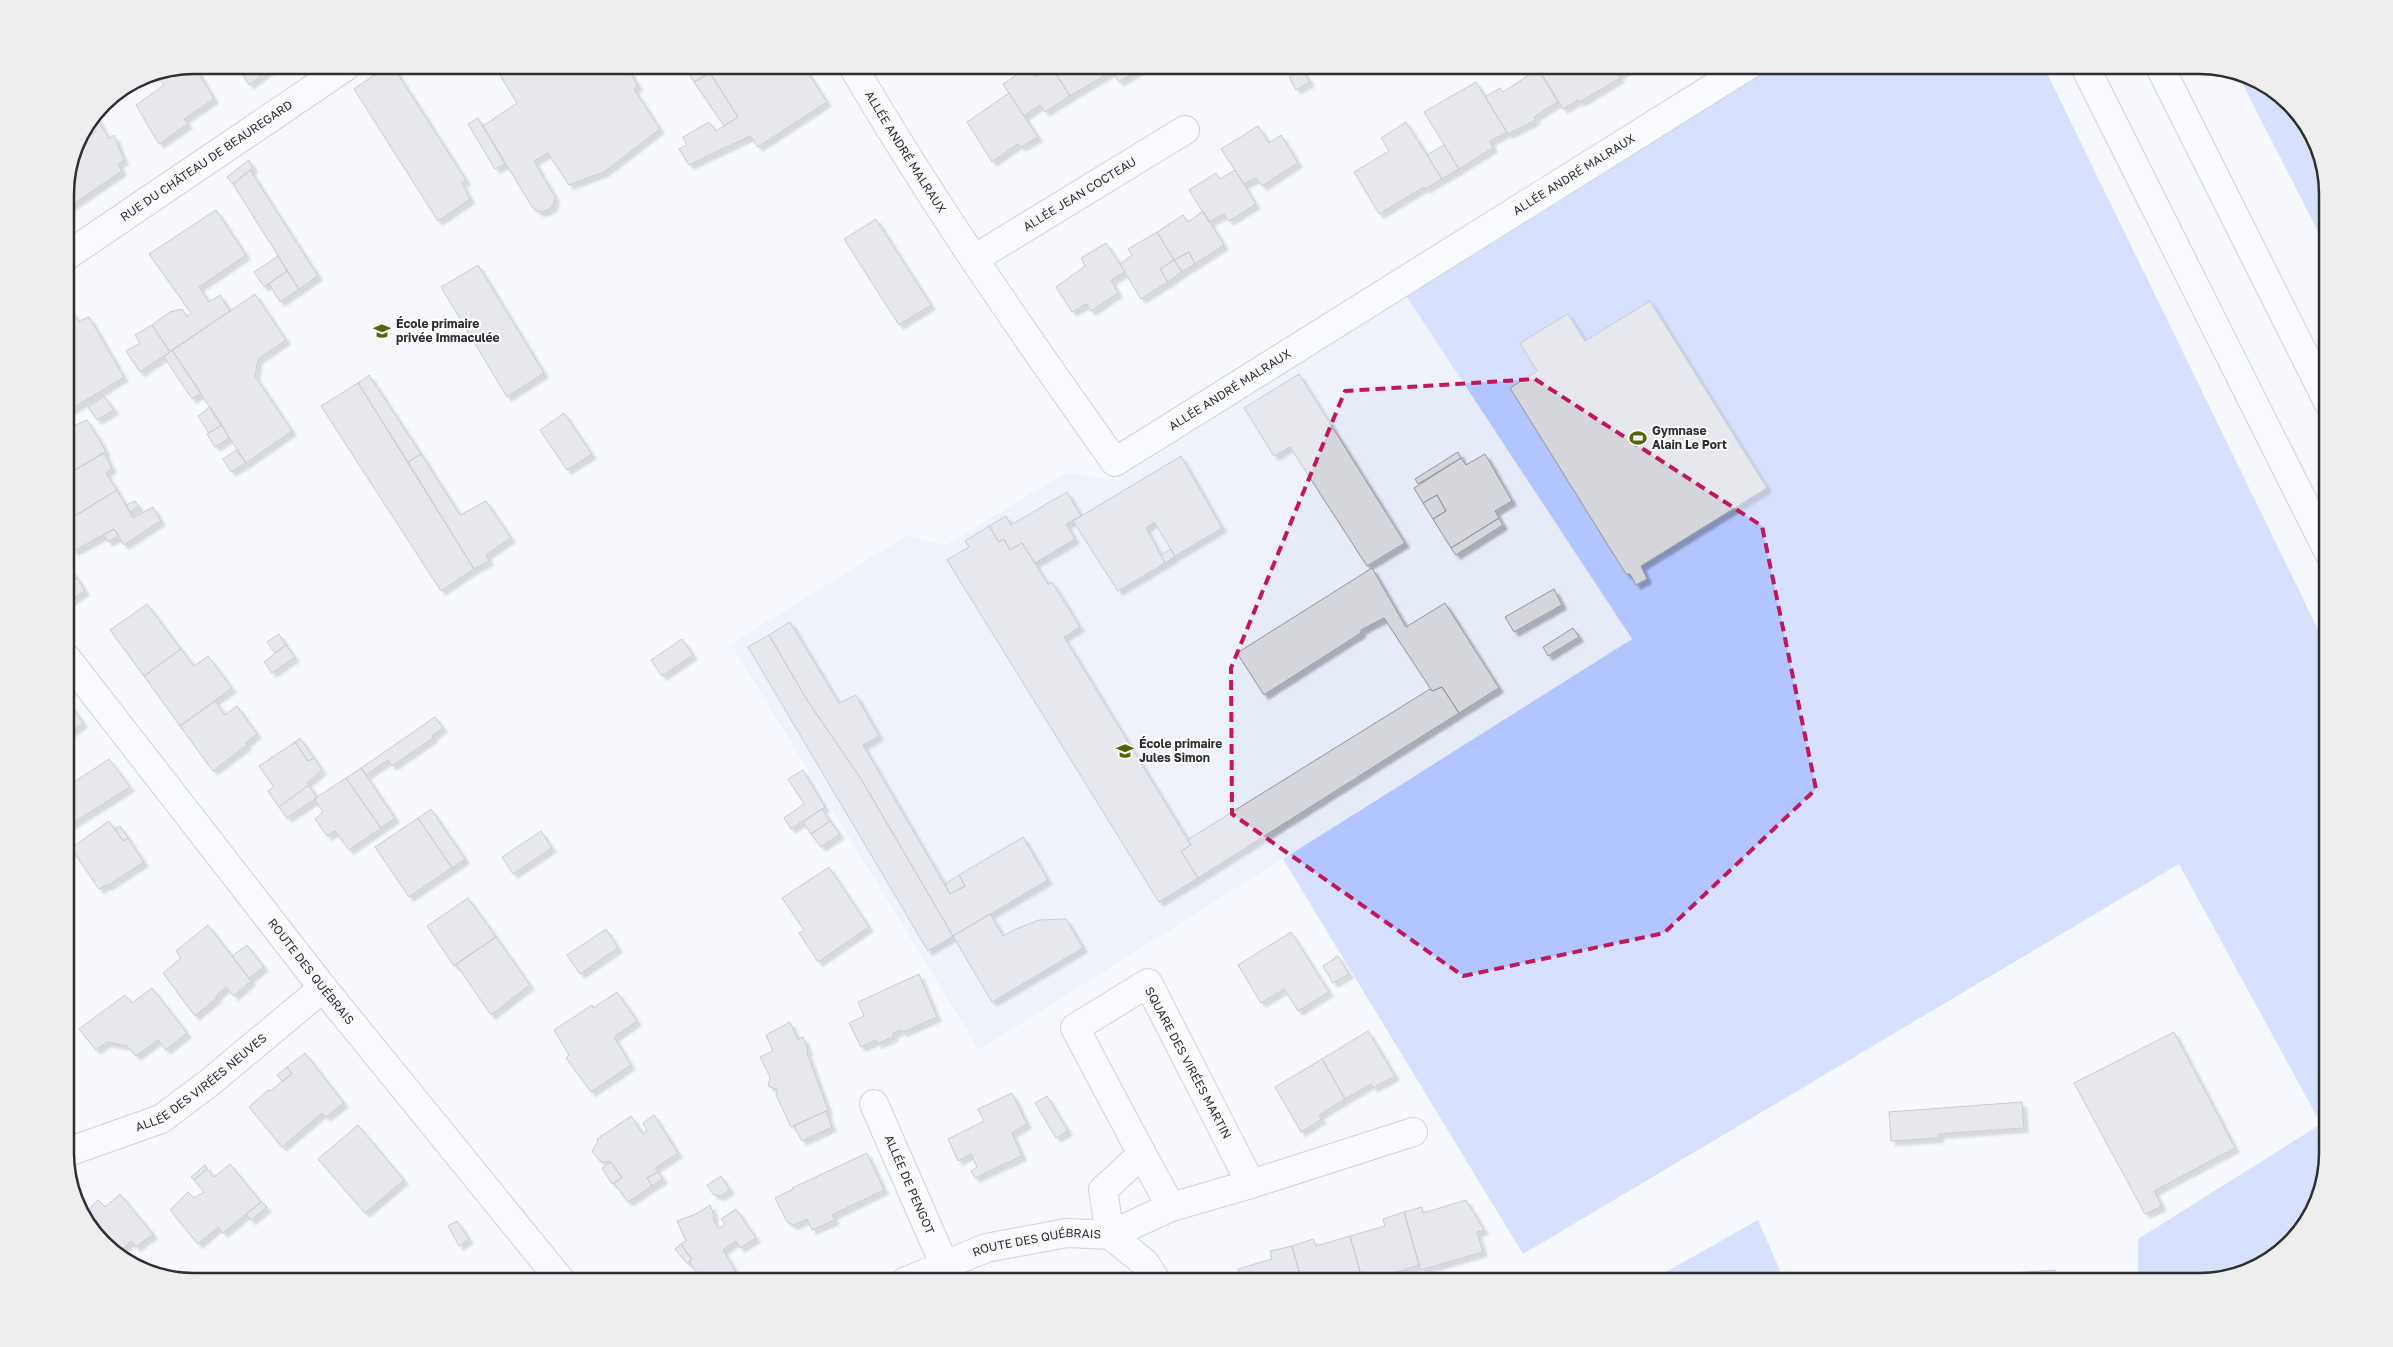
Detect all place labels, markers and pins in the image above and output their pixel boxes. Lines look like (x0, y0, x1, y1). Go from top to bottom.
place label: École primaire privée Immaculée (396, 316, 500, 345)
school or university icon: École primaire privée Immaculée (372, 321, 392, 341)
place label: Gymnase Alain Le Port (1652, 423, 1727, 452)
sports icon: Gymnase Alain Le Port (1628, 428, 1648, 448)
place label: École primaire Jules Simon (1139, 736, 1222, 765)
school or university icon: École primaire Jules Simon (1115, 741, 1135, 761)

